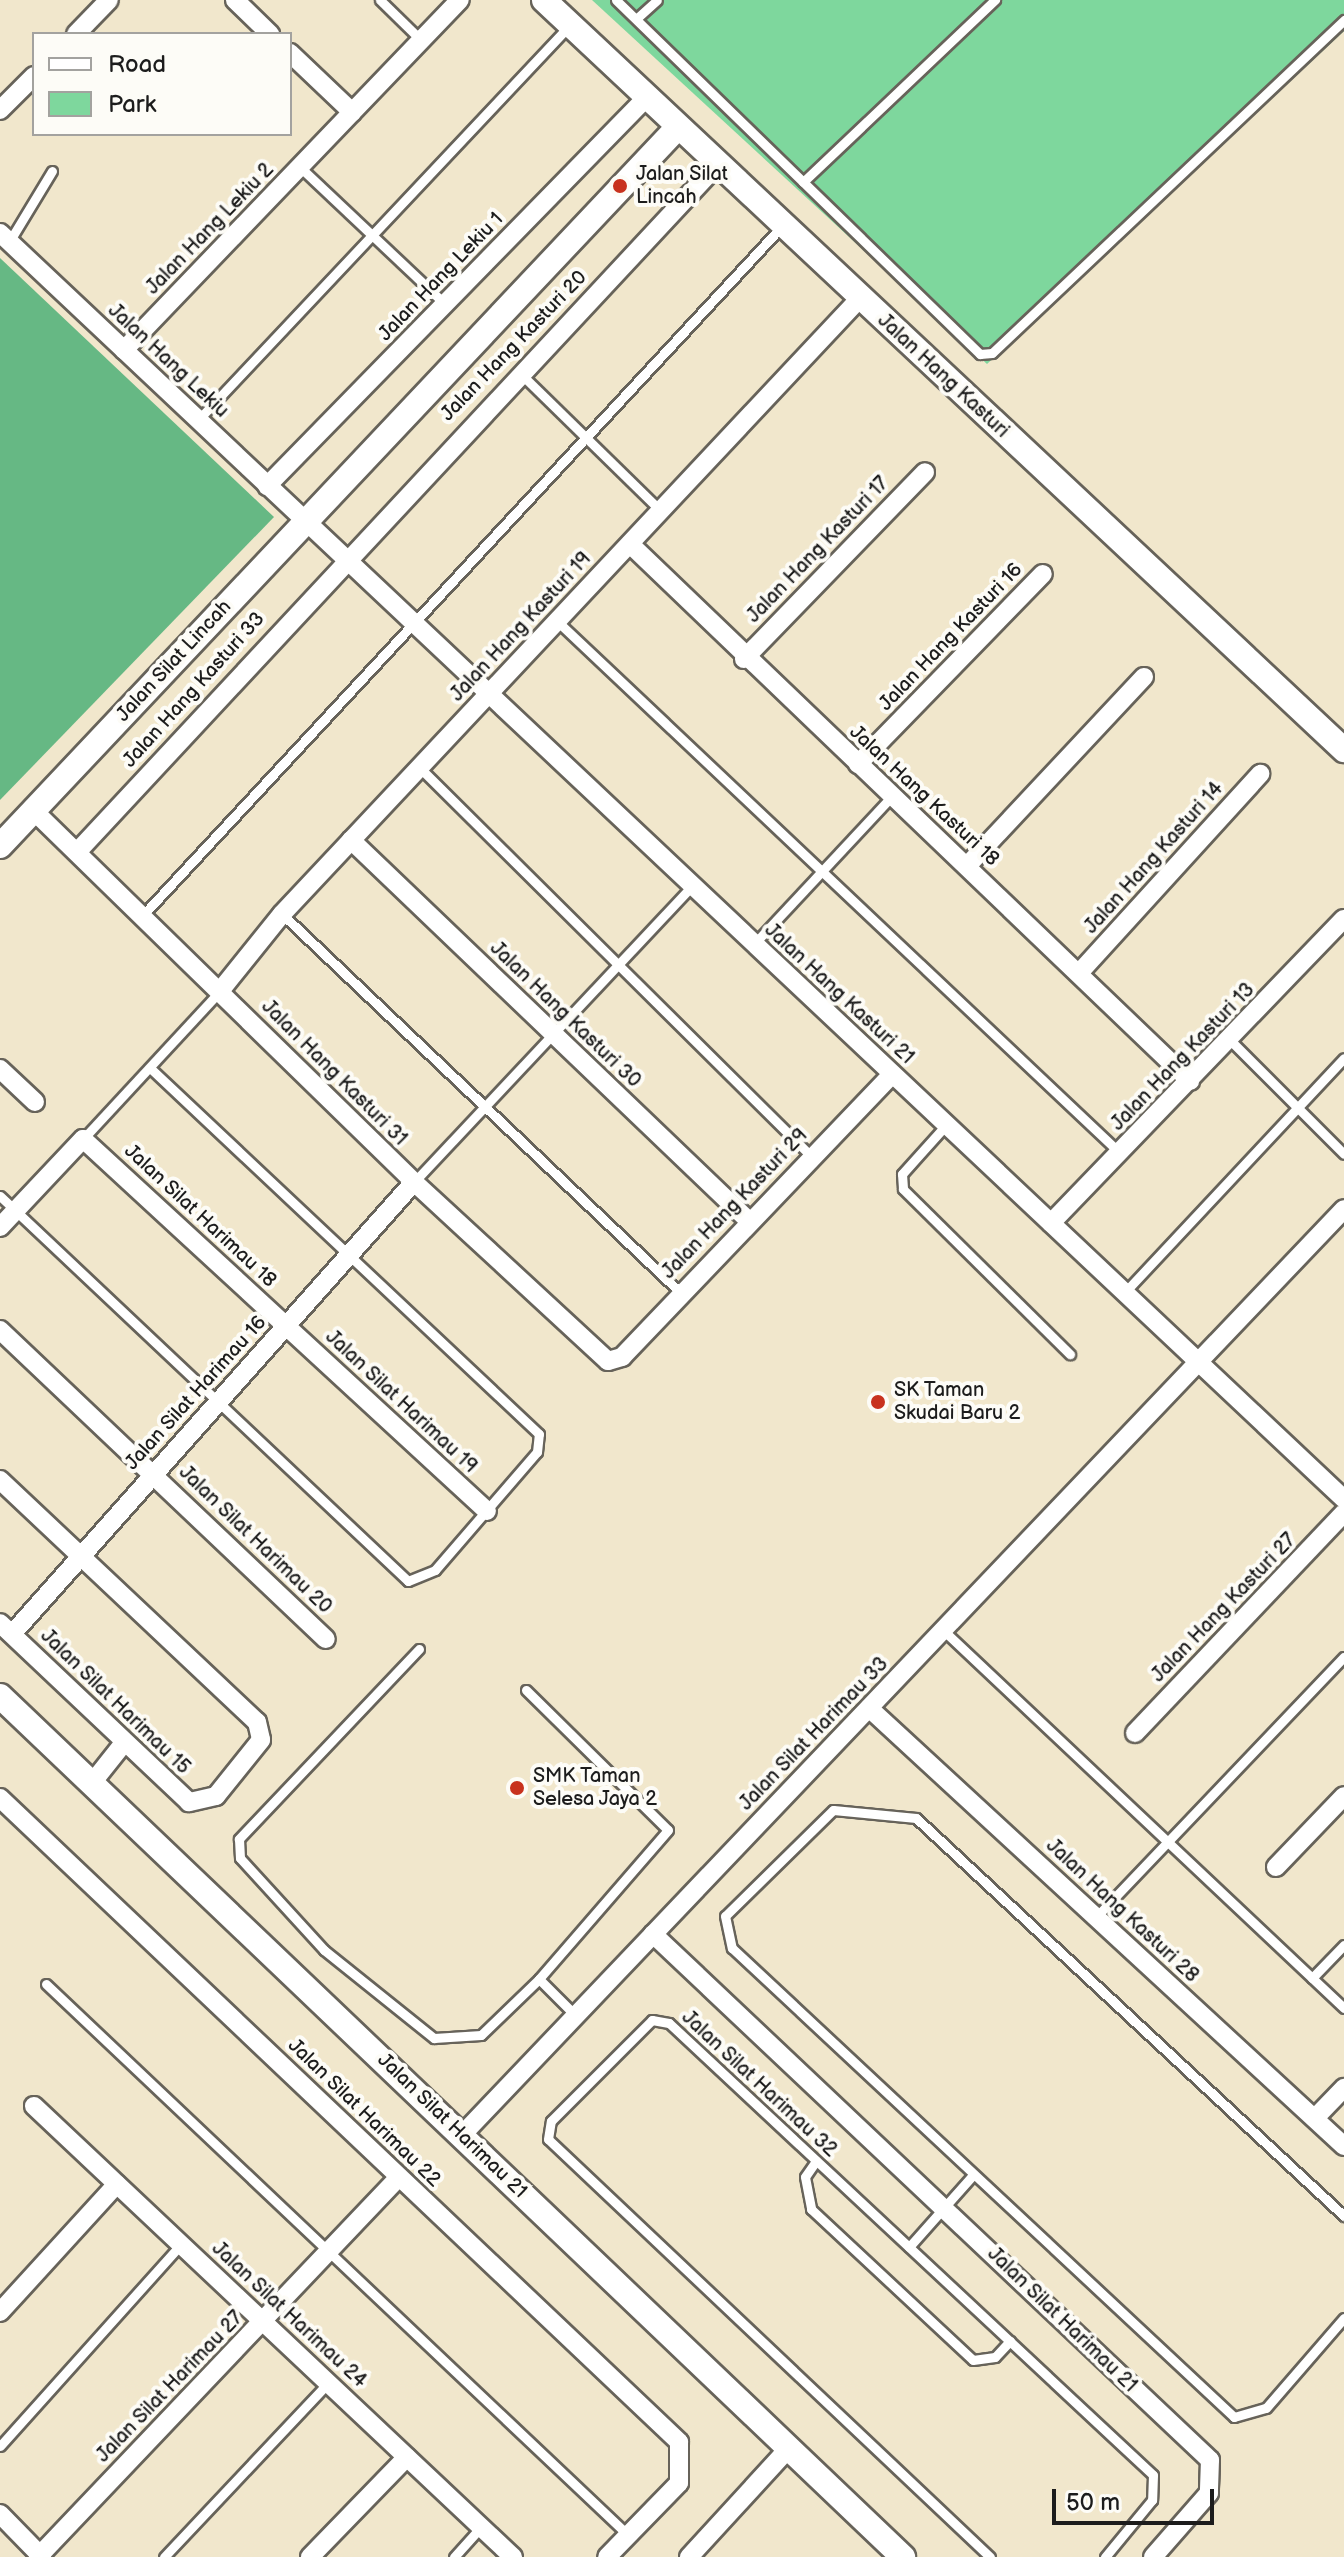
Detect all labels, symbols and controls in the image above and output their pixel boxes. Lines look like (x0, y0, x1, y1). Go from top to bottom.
legend (32, 32, 292, 136)
text: Road (108, 50, 166, 79)
text: Park (108, 90, 156, 119)
street label: Jalan Hang Lekiu 2 (141, 158, 279, 300)
place label: Jalan Silat Lincah (636, 162, 728, 209)
marker: Jalan Silat Lincah (611, 177, 629, 195)
street label: Jalan Hang Lekiu 1 (374, 208, 508, 346)
street label: Jalan Hang Kasturi 20 (436, 266, 592, 426)
street label: Jalan Hang Lekiu (103, 299, 233, 423)
street label: Jalan Hang Kasturi (872, 309, 1014, 443)
street label: Jalan Hang Kasturi 17 (742, 472, 894, 628)
street label: Jalan Hang Kasturi 19 (446, 547, 596, 707)
street label: Jalan Hang Kasturi 16 (874, 558, 1028, 716)
street label: Jalan Silat Lincah (111, 595, 237, 727)
street label: Jalan Hang Kasturi 33 (118, 607, 270, 773)
street label: Jalan Hang Kasturi 18 (844, 721, 1004, 871)
street label: Jalan Hang Kasturi 14 (1079, 777, 1229, 939)
street label: Jalan Hang Kasturi 21 (759, 919, 919, 1069)
street label: Jalan Hang Kasturi 30 (485, 937, 645, 1093)
street label: Jalan Hang Kasturi 13 (1106, 978, 1260, 1136)
street label: Jalan Hang Kasturi 31 (256, 995, 412, 1151)
street label: Jalan Hang Kasturi 29 (657, 1124, 813, 1284)
street label: Jalan Silat Harimau 18 (119, 1139, 281, 1293)
street label: Jalan Silat Harimau 16 (120, 1311, 272, 1475)
street label: Jalan Silat Harimau 19 (320, 1325, 482, 1479)
place label: SK Taman Skudai Baru 2 (894, 1378, 1020, 1425)
marker: SK Taman Skudai Baru 2 (869, 1393, 887, 1411)
street label: Jalan Silat Harimau 20 (173, 1461, 337, 1619)
street label: Jalan Hang Kasturi 27 (1147, 1529, 1301, 1687)
street label: Jalan Silat Harimau 15 (35, 1624, 195, 1780)
street label: Jalan Silat Harimau 33 (734, 1652, 894, 1816)
place label: SMK Taman Selesa Jaya 2 (533, 1764, 658, 1811)
marker: SMK Taman Selesa Jaya 2 (508, 1779, 526, 1797)
street label: Jalan Hang Kasturi 28 (1041, 1834, 1203, 1988)
street label: Jalan Silat Harimau 32 (676, 2006, 842, 2162)
street label: Jalan Silat Harimau 22 (282, 2034, 446, 2192)
street label: Jalan Silat Harimau 21 (372, 2048, 532, 2204)
street label: Jalan Silat Harimau 24 (206, 2237, 372, 2393)
street label: Jalan Silat Harimau 21 (982, 2242, 1142, 2398)
street label: Jalan Silat Harimau 27 (91, 2306, 249, 2468)
scale bar (1056, 2473, 1218, 2523)
text: 50 m (1066, 2488, 1120, 2517)

